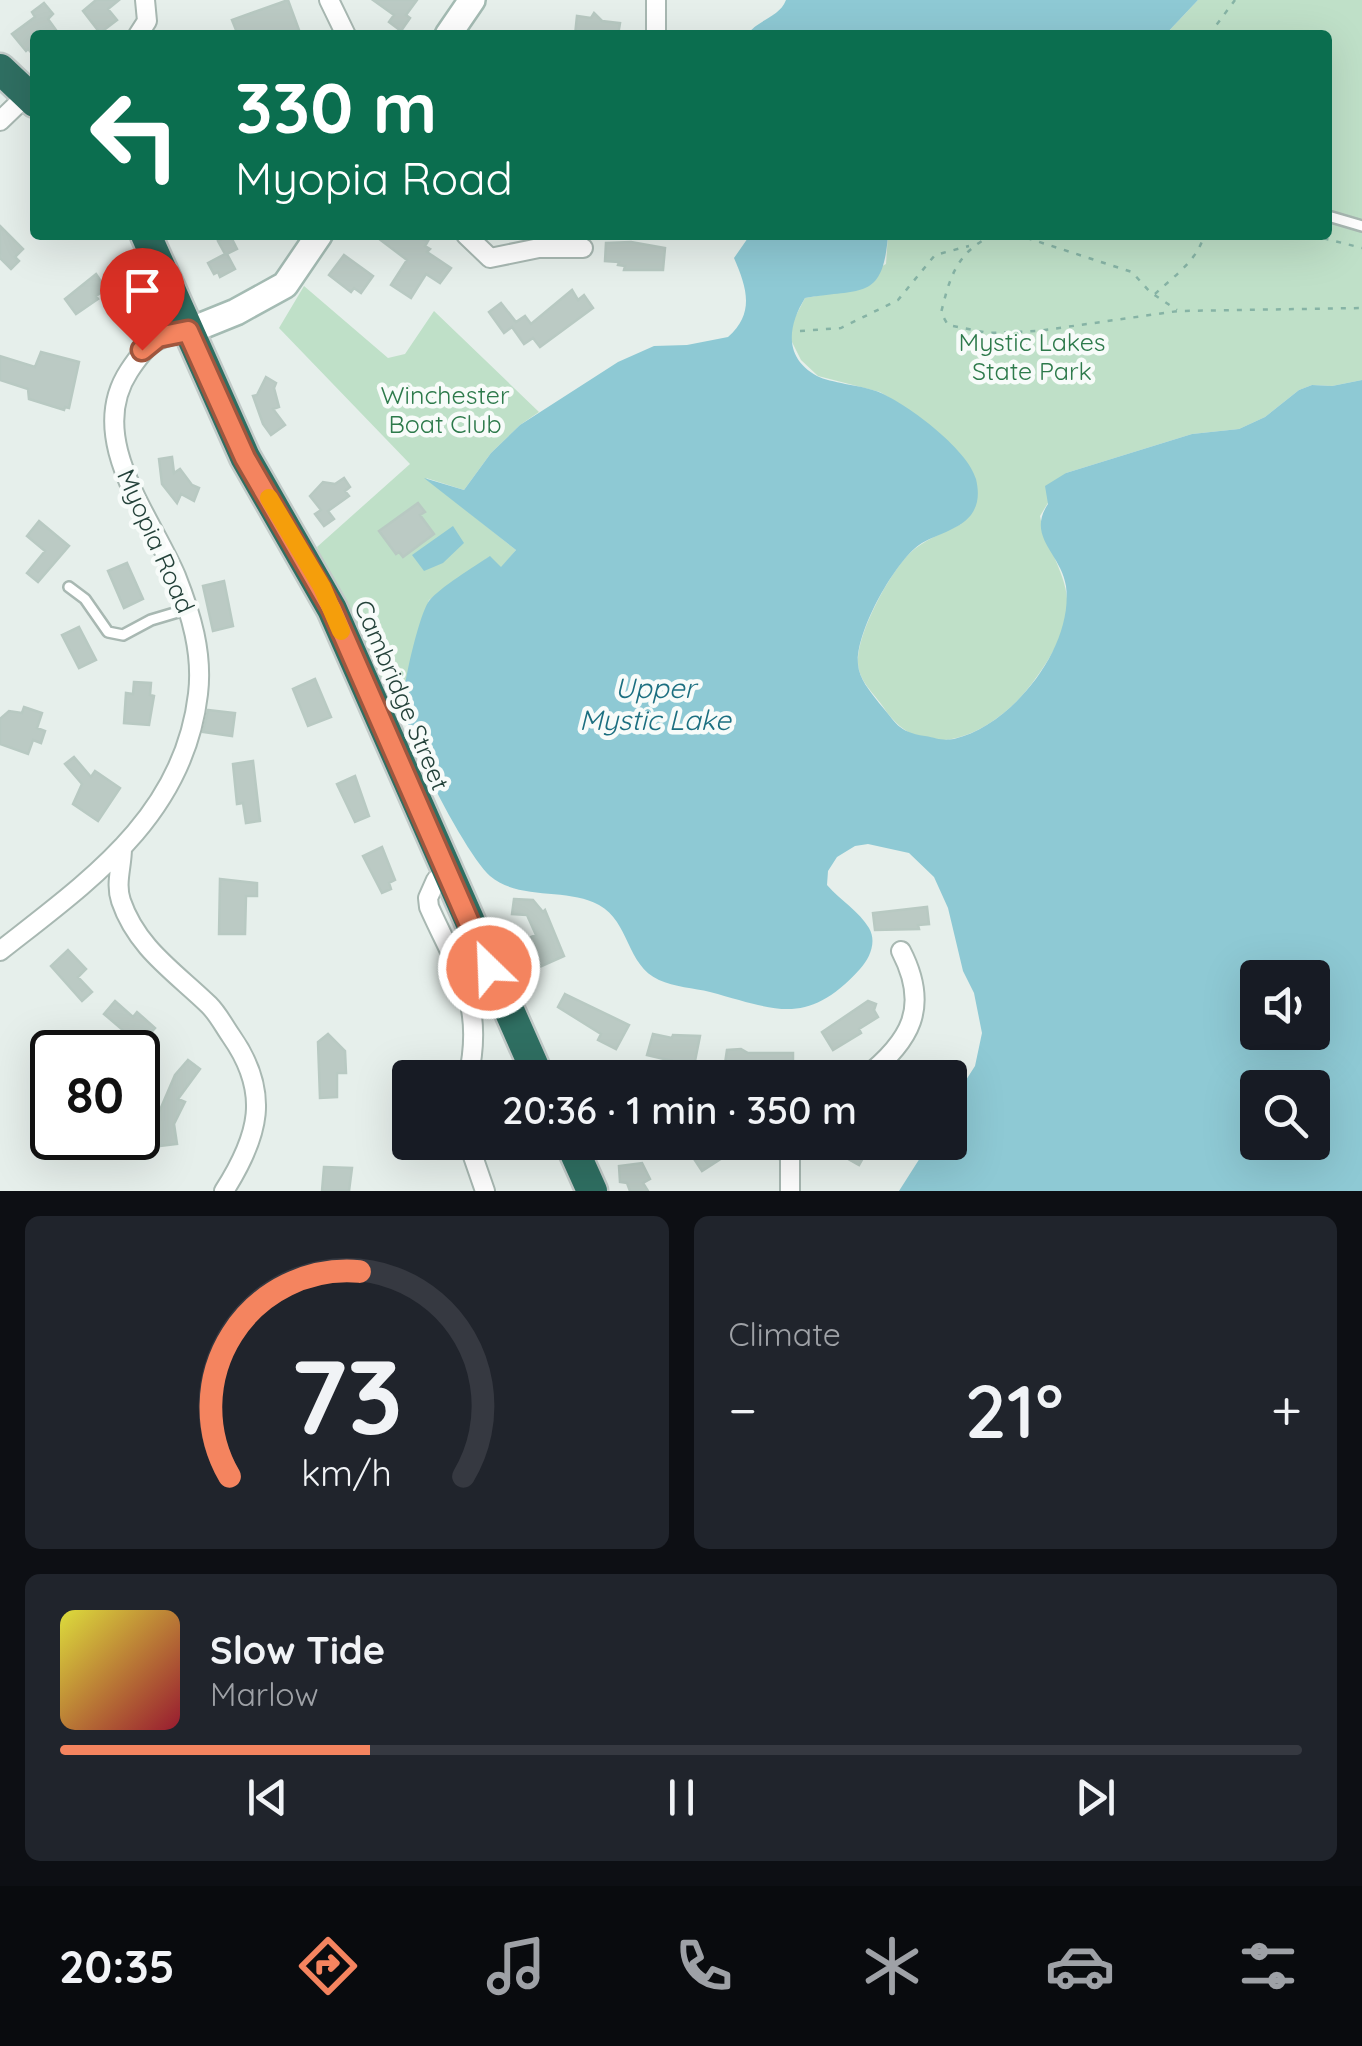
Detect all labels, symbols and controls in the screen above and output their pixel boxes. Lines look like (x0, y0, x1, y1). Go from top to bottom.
text: 330 m (235, 63, 437, 151)
icon: left (70, 70, 200, 200)
text: Myopia Road (235, 150, 513, 206)
pin (100, 248, 185, 351)
icon: arrive (115, 263, 170, 318)
park label: Mystic Lakes State Park (958, 326, 1106, 386)
park label: Winchester Boat Club (380, 379, 510, 439)
street label: Myopia Road (111, 464, 202, 618)
street label: Cambridge Street (348, 595, 457, 795)
water label: Upper Mystic Lake (579, 670, 732, 737)
position arrow (437, 916, 541, 1020)
map controls (1240, 960, 1330, 1160)
button: sound (1240, 960, 1330, 1050)
speed limit sign: 80 (30, 1030, 160, 1160)
button: search (1240, 1070, 1330, 1160)
text: 20:36 · 1 min · 350 m (502, 1086, 857, 1134)
text: Climate (729, 1314, 841, 1354)
text: 73 (290, 1330, 403, 1460)
text: 21° (965, 1363, 1064, 1457)
text: − (729, 1375, 757, 1444)
text: + (1271, 1375, 1302, 1444)
text: km/h (301, 1450, 392, 1495)
text: Slow Tide (210, 1626, 385, 1674)
text: Marlow (210, 1674, 319, 1714)
icon: previous (240, 1770, 295, 1825)
icon: pause (654, 1770, 709, 1825)
icon: next (1068, 1770, 1123, 1825)
icon: directions (293, 1931, 363, 2001)
icon: music (481, 1931, 551, 2001)
icon: phone (669, 1931, 739, 2001)
icon: climate (857, 1931, 927, 2001)
icon: car (1045, 1931, 1115, 2001)
icon: filters (1233, 1931, 1303, 2001)
text: 20:35 (59, 1938, 175, 1994)

